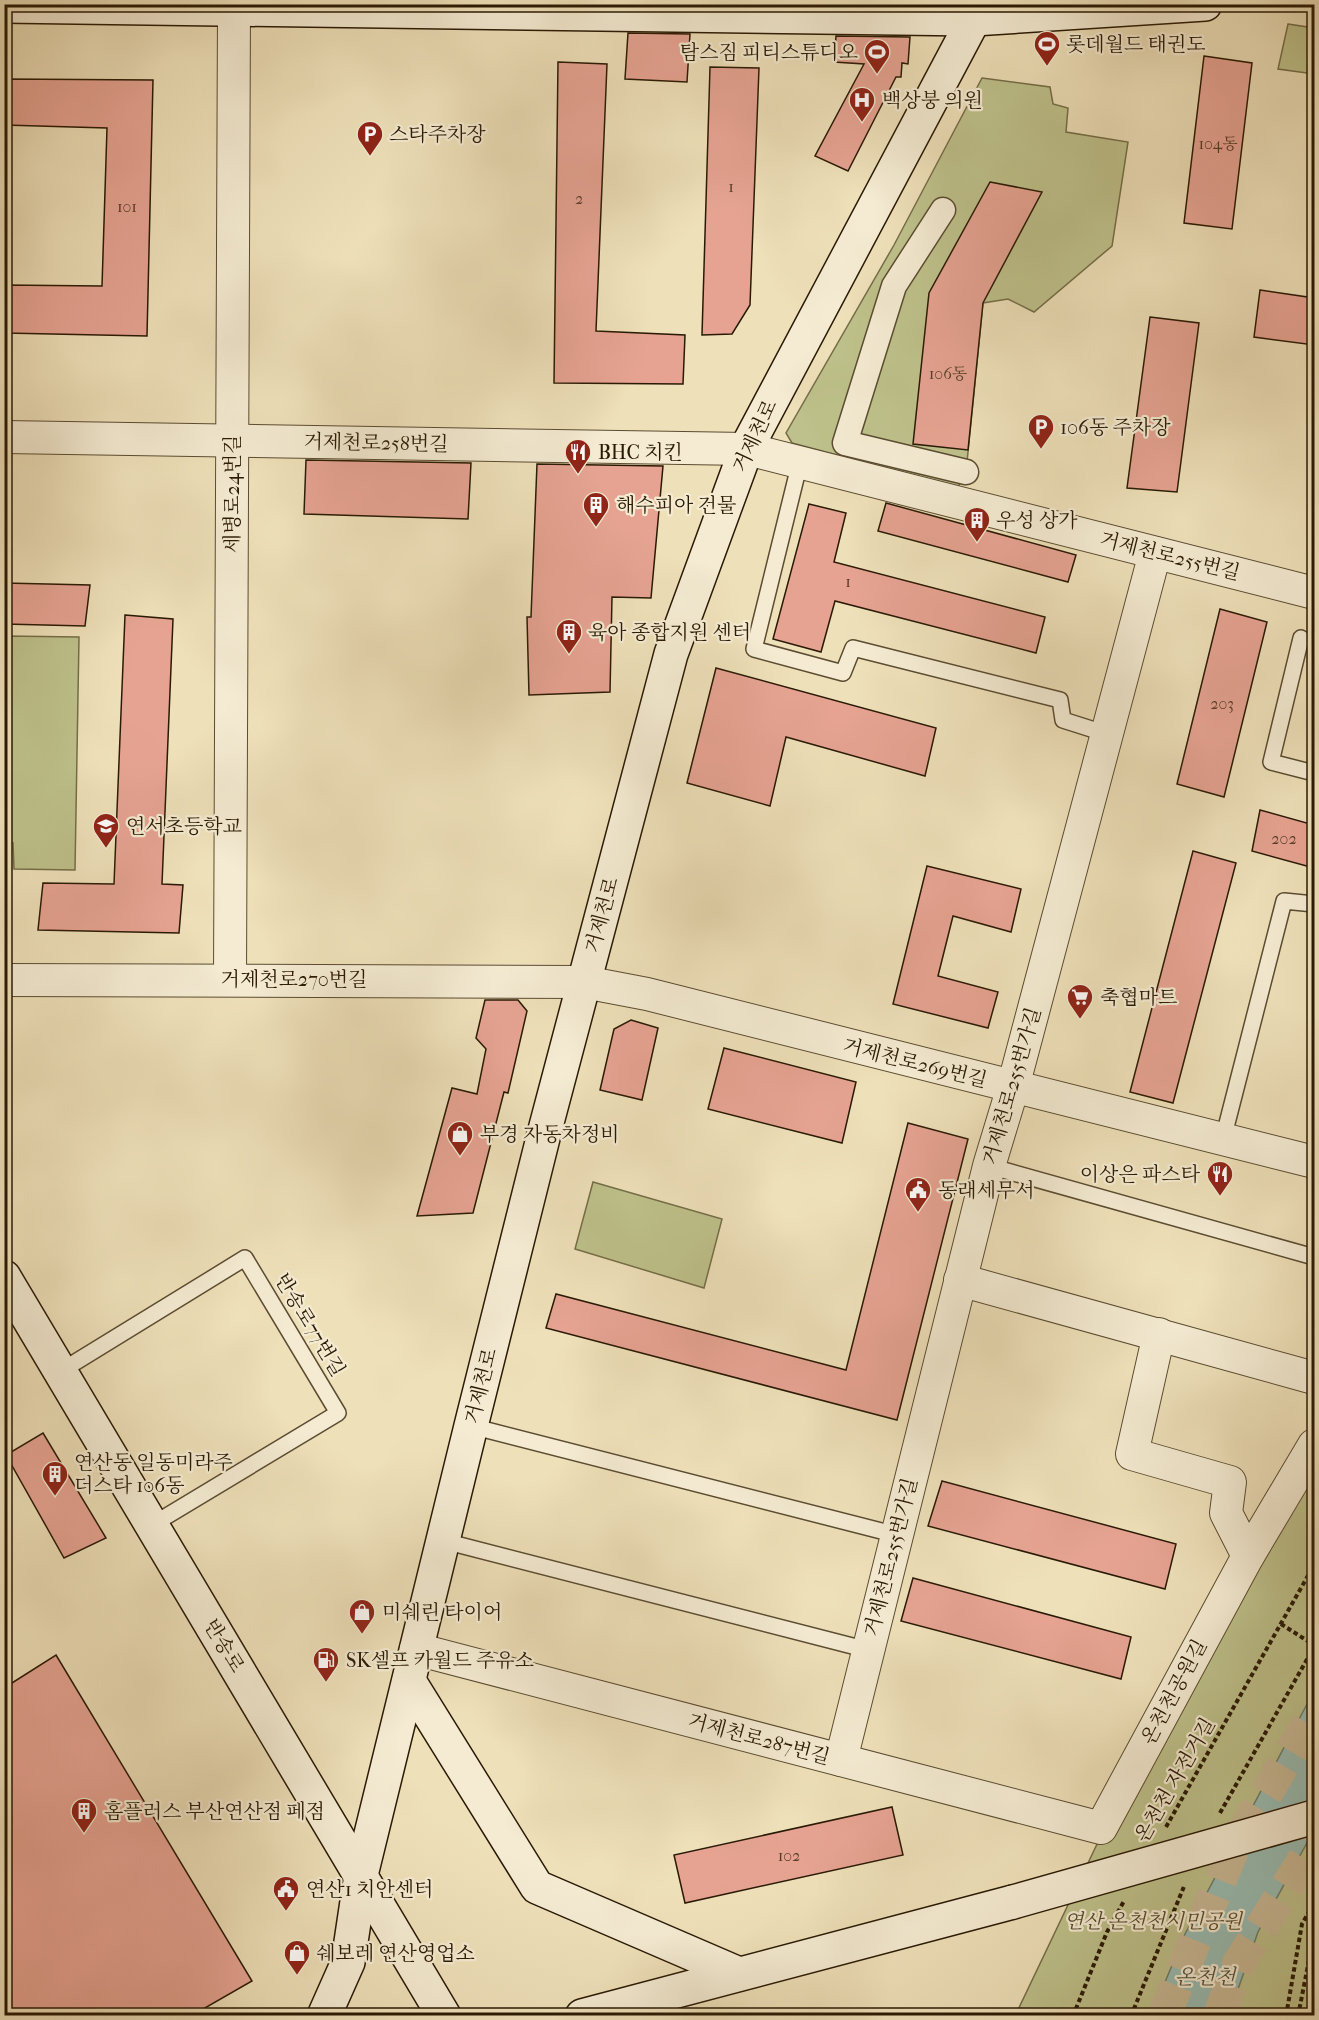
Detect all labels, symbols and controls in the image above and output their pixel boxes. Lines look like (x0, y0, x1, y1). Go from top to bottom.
sports icon: 롯데월드 태권도 (1032, 29, 1062, 67)
place label: 롯데월드 태권도 (1066, 33, 1206, 56)
sports icon: 탐스짐 피티스튜디오 (862, 37, 892, 75)
place label: 탐스짐 피티스튜디오 (680, 41, 858, 64)
hospital icon: 백상붕 의원 (847, 85, 877, 123)
place label: 백상붕 의원 (882, 89, 983, 112)
parking icon: 스타주차장 (355, 119, 385, 157)
place label: 스타주차장 (389, 123, 486, 146)
house number: 104동 (1198, 134, 1238, 153)
house number: 1 (728, 177, 734, 196)
house number: 2 (575, 189, 583, 208)
house number: 101 (117, 197, 137, 216)
house number: 106동 (929, 364, 968, 383)
street label: 거제천로 (728, 396, 782, 476)
parking icon: 106동 주차장 (1026, 412, 1056, 450)
place label: 106동 주차장 (1060, 416, 1171, 439)
street label: 거제천로258번길 (303, 430, 449, 456)
street label: 세병로24번길 (221, 435, 244, 553)
restaurant icon: BHC 치킨 (563, 437, 593, 475)
place label: BHC 치킨 (598, 441, 683, 464)
building icon: 해수피아 건물 (581, 490, 611, 528)
place label: 해수피아 건물 (616, 494, 736, 517)
building icon: 우성 상가 (962, 505, 992, 543)
place label: 우성 상가 (996, 509, 1078, 532)
street label: 거제천로255번길 (1098, 527, 1242, 585)
house number: 1 (845, 572, 851, 591)
building icon: 육아 종합지원 센터 (554, 617, 584, 655)
place label: 육아 종합지원 센터 (588, 621, 751, 644)
house number: 203 (1210, 694, 1234, 713)
school or university icon: 연서초등학교 (91, 811, 121, 849)
place label: 연서초등학교 (126, 815, 243, 838)
house number: 202 (1271, 829, 1297, 848)
street label: 거제천로 (581, 875, 623, 955)
street label: 거제천로270번길 (221, 968, 367, 991)
supermarket icon: 축협마트 (1065, 982, 1095, 1020)
place label: 축협마트 (1100, 986, 1177, 1009)
street label: 거제천로255번가길 (979, 1005, 1045, 1167)
street label: 거제천로269번길 (841, 1034, 989, 1092)
shop icon: 부경 자동차정비 (445, 1119, 475, 1157)
place label: 부경 자동차정비 (480, 1123, 620, 1146)
restaurant icon: 이상은 파스타 (1205, 1159, 1235, 1197)
place label: 이상은 파스타 (1080, 1163, 1201, 1186)
public building icon: 동래세무서 (903, 1175, 933, 1213)
place label: 동래세무서 (938, 1179, 1035, 1202)
street label: 반송로77번길 (270, 1269, 350, 1381)
street label: 거제천로 (460, 1346, 502, 1426)
place label: 연산동 일동미라주 더스타 106동 (74, 1451, 233, 1497)
building icon: 연산동 일동미라주 더스타 106동 (40, 1459, 70, 1497)
street label: 거제천로255번가길 (860, 1475, 922, 1639)
shop icon: 미쉐린 타이어 (347, 1597, 377, 1635)
place label: 미쉐린 타이어 (382, 1601, 502, 1624)
street label: 반송로 (199, 1615, 249, 1677)
street label: 온천천공원길 (1137, 1635, 1211, 1749)
fuel station icon: SK셀프 카월드 주유소 (311, 1645, 341, 1683)
place label: SK셀프 카월드 주유소 (346, 1649, 534, 1672)
street label: 거제천로287번길 (686, 1709, 832, 1769)
street label: 온천천 자전거길 (1130, 1714, 1220, 1846)
building icon: 홈플러스 부산연산점 페점 (69, 1796, 99, 1834)
place label: 홈플러스 부산연산점 페점 (104, 1800, 325, 1823)
house number: 102 (778, 1846, 800, 1865)
public building icon: 연산1 치안센터 (271, 1874, 301, 1912)
place label: 연산1 치안센터 (306, 1878, 433, 1901)
park label: 연산 온천천시민공원 (1064, 1910, 1244, 1933)
shop icon: 쉐보레 연산영업소 (282, 1938, 312, 1976)
place label: 쉐보레 연산영업소 (316, 1942, 475, 1965)
water label: 온천천 (1175, 1965, 1237, 1989)

